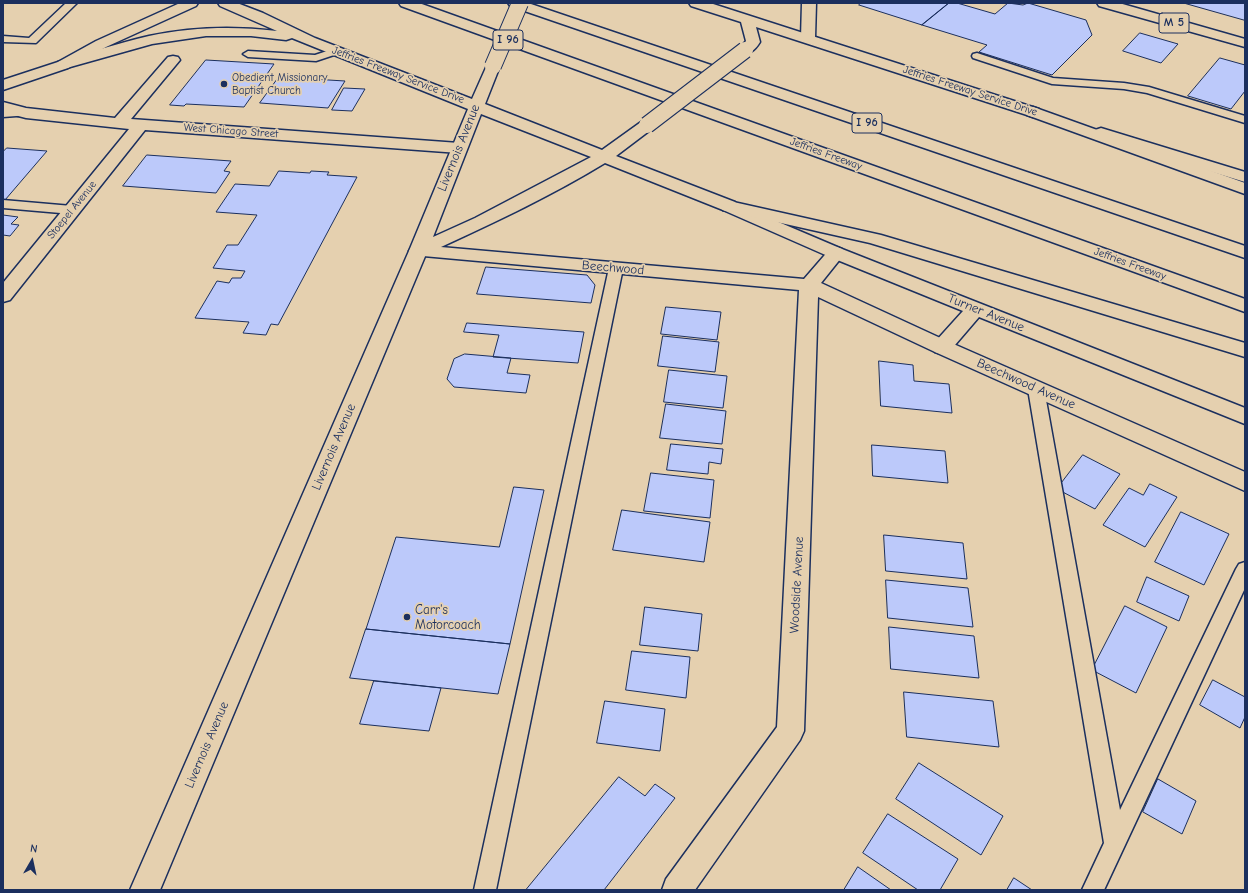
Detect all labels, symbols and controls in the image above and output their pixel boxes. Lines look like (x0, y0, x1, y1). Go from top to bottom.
road number: M 5 (1159, 13, 1189, 33)
road number: I 96 (493, 30, 523, 50)
street label: Jeffries Freeway Service Drive (330, 44, 466, 106)
street label: Jeffries Freeway Service Drive (901, 63, 1039, 119)
place label: Obedient Missionary Baptist Church (232, 71, 327, 97)
marker: Obedient Missionary Baptist Church (219, 79, 229, 89)
street label: Livernois Avenue (434, 102, 484, 194)
road number: I 96 (852, 113, 882, 133)
street label: West Chicago Street (183, 121, 279, 141)
street label: Jeffries Freeway (788, 135, 864, 173)
street label: Stoepel Avenue (44, 178, 100, 242)
street label: Jeffries Freeway (1092, 245, 1168, 283)
street label: Beechwood (581, 258, 645, 278)
street label: Turner Avenue (945, 291, 1027, 335)
street label: Beechwood Avenue (974, 355, 1078, 413)
street label: Livernois Avenue (309, 401, 359, 493)
street label: Woodside Avenue (787, 536, 807, 634)
place label: Carr's Motorcoach (415, 602, 481, 633)
marker: Carr's Motorcoach (402, 612, 412, 622)
street label: Livernois Avenue (182, 699, 232, 791)
north arrow (12, 841, 52, 881)
text: N (29, 842, 39, 856)

